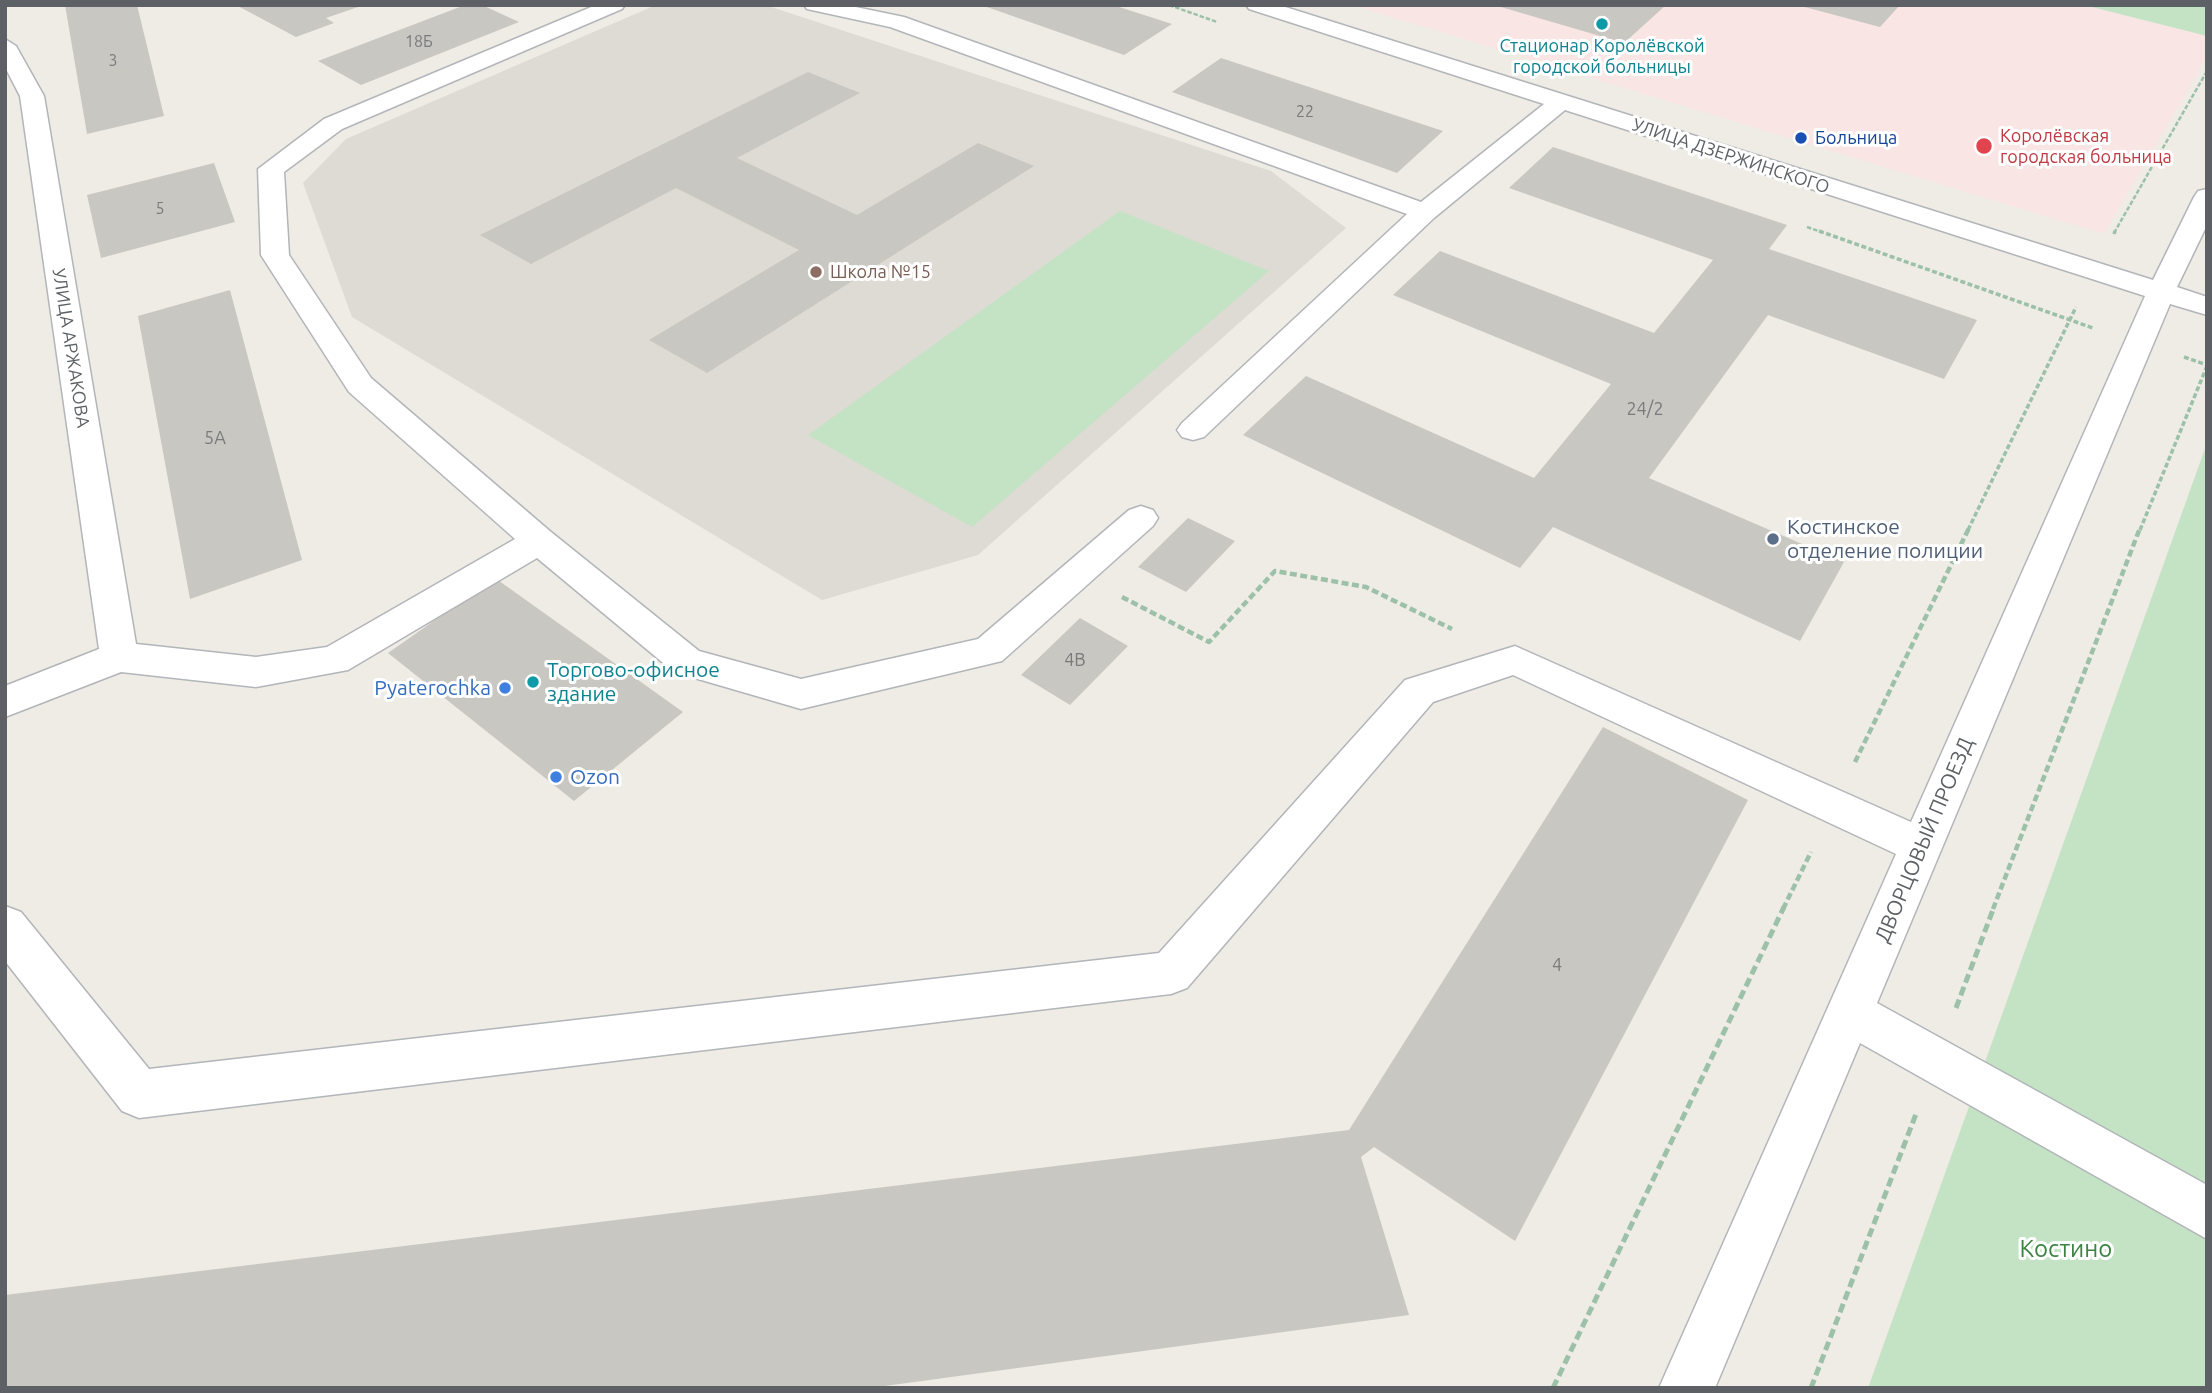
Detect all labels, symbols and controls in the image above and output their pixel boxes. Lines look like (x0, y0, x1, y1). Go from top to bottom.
marker: Стационар Королёвской городской больницы (1594, 16, 1610, 32)
house number: 18Б (405, 32, 433, 52)
place label: Стационар Королёвской городской больницы (1499, 35, 1705, 78)
house number: 3 (108, 51, 118, 71)
house number: 22 (1296, 102, 1314, 122)
street label: УЛИЦА ДЗЕРЖИНСКОГО (1630, 114, 1832, 198)
place label: Королёвская городская больница (2000, 125, 2172, 168)
place label: Больница (1815, 127, 1897, 149)
marker: Больница (1793, 130, 1809, 146)
marker: Королёвская городская больница (1974, 136, 1994, 156)
house number: 5 (155, 199, 165, 219)
place label: Школа №15 (830, 261, 931, 283)
marker: Школа №15 (808, 264, 824, 280)
street label: УЛИЦА АРЖАКОВА (48, 267, 94, 429)
house number: 24/2 (1626, 398, 1664, 420)
house number: 5А (204, 427, 226, 449)
place label: Костинское отделение полиции (1787, 514, 1983, 564)
marker: Костинское отделение полиции (1765, 531, 1781, 547)
house number: 4В (1064, 649, 1086, 671)
place label: Торгово-офисное здание (547, 657, 720, 707)
marker: Торгово-офисное здание (525, 674, 541, 690)
place label: Pyaterochka (374, 675, 491, 701)
marker: Pyaterochka (497, 680, 513, 696)
street label: ДВОРЦОВЫЙ ПРОЕЗД (1869, 734, 1979, 946)
place label: Ozon (570, 764, 620, 790)
marker: Ozon (548, 769, 564, 785)
house number: 4 (1552, 954, 1562, 976)
park label: Костино (2020, 1235, 2112, 1263)

